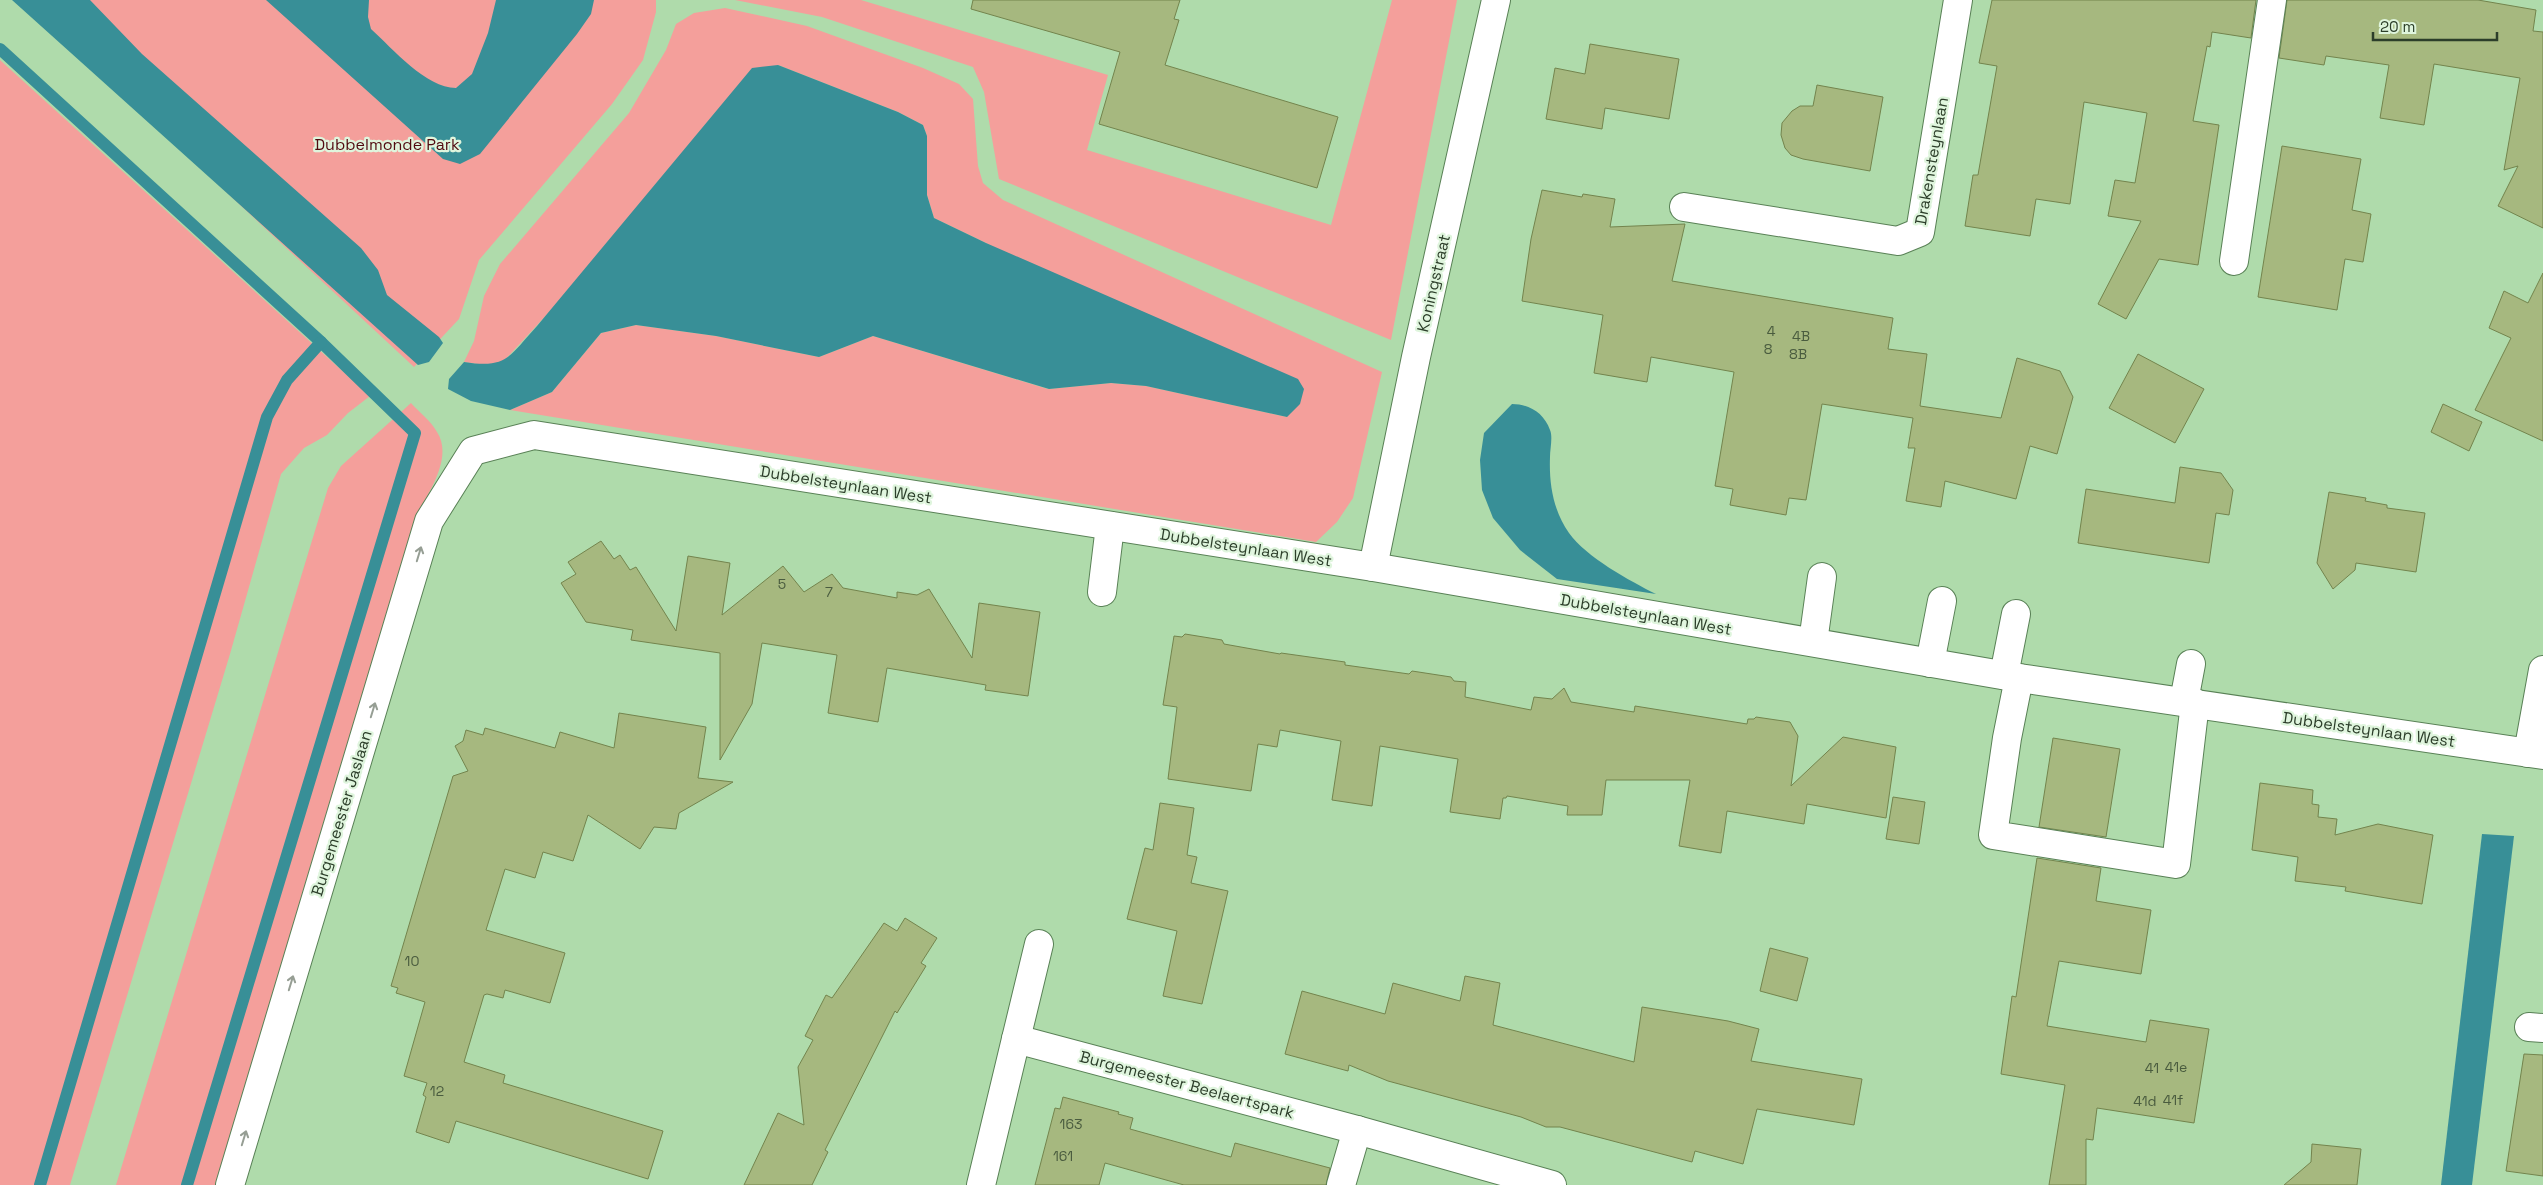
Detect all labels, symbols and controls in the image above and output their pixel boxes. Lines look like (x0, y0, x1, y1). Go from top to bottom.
scale bar (2373, 10, 2497, 42)
text: 20 m (2380, 17, 2415, 36)
street label: Drakensteynlaan (1910, 95, 1953, 227)
park label: Dubbelmonde Park (314, 134, 460, 155)
street label: Koningstraat (1412, 232, 1455, 334)
house number: 4 (1767, 322, 1776, 340)
house number: 4B (1792, 327, 1810, 345)
house number: 8 (1764, 340, 1773, 358)
house number: 8B (1789, 345, 1807, 363)
street label: Dubbelsteynlaan West (758, 461, 933, 508)
street label: Dubbelsteynlaan West (1158, 524, 1333, 571)
one-way arrow (415, 546, 425, 562)
house number: 5 (778, 575, 786, 593)
house number: 7 (825, 583, 833, 601)
street label: Dubbelsteynlaan West (1559, 589, 1733, 640)
one-way arrow (368, 702, 378, 718)
street label: Dubbelsteynlaan West (2281, 707, 2456, 752)
street label: Burgemeester Jaslaan (306, 728, 377, 899)
house number: 10 (405, 952, 419, 970)
one-way arrow (286, 975, 296, 991)
street label: Burgemeester Beelaertspark (1077, 1046, 1297, 1123)
house number: 41e (2165, 1058, 2187, 1076)
house number: 41 (2145, 1059, 2159, 1077)
house number: 12 (430, 1082, 444, 1100)
house number: 41f (2163, 1091, 2183, 1109)
house number: 41d (2133, 1092, 2157, 1110)
house number: 163 (1060, 1115, 1082, 1133)
one-way arrow (240, 1131, 250, 1147)
house number: 161 (1053, 1147, 1073, 1165)

